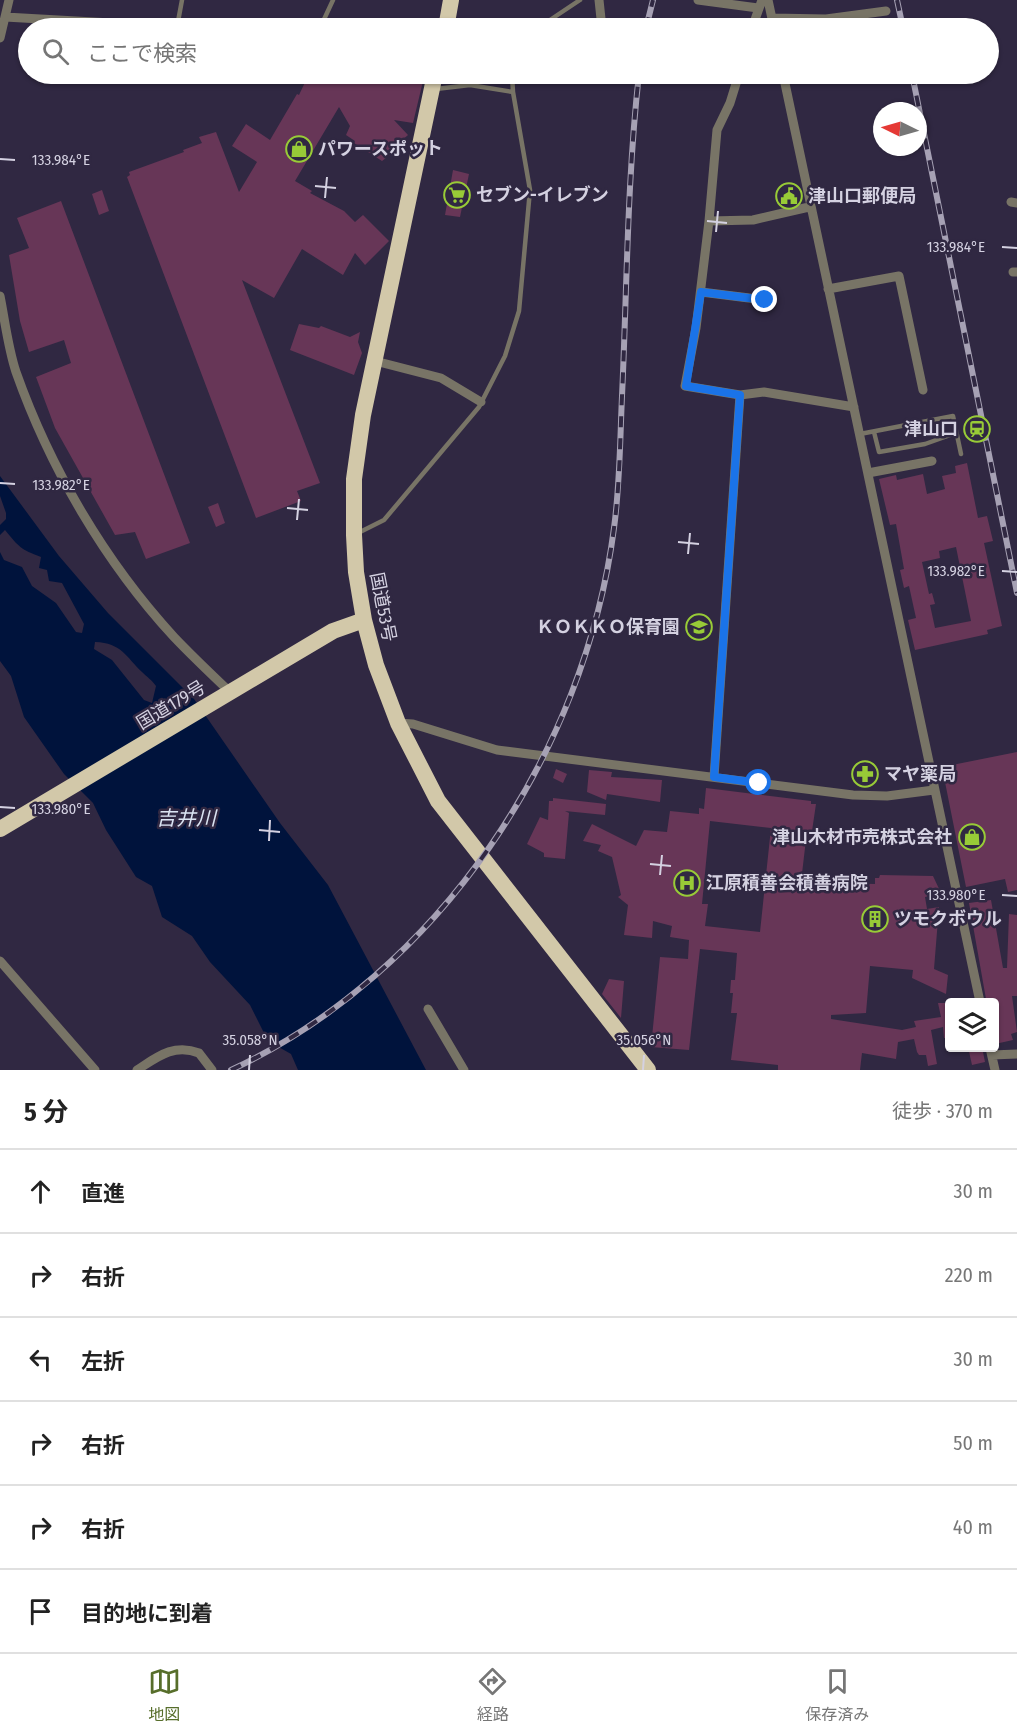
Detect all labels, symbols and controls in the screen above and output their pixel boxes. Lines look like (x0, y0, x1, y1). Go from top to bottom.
search box (18, 18, 999, 84)
icon: search (39, 35, 72, 68)
text: ここで検索 (87, 40, 197, 67)
north arrow (873, 102, 927, 156)
shop icon: パワースポット (284, 134, 314, 164)
place label: パワースポット (318, 138, 443, 160)
text: 133.984°E (32, 151, 90, 169)
supermarket icon: セブン-イレブン (442, 180, 472, 210)
public building icon: 津山口郵便局 (774, 181, 804, 211)
place label: セブン-イレブン (476, 184, 609, 206)
place label: 津山口郵便局 (808, 185, 916, 207)
text: 133.984°E (927, 238, 985, 256)
route end (751, 286, 777, 312)
station icon: 津山口 (962, 414, 992, 444)
place label: 津山口 (904, 418, 958, 440)
text: 133.982°E (32, 476, 90, 494)
text: 133.982°E (927, 562, 985, 580)
street label: 国道53号 (365, 570, 401, 644)
school or university icon: ＫＯＫＫＯ保育園 (684, 612, 714, 642)
place label: ＫＯＫＫＯ保育園 (536, 616, 680, 638)
street label: 国道179号 (132, 676, 210, 734)
pharmacy icon: マヤ薬局 (850, 759, 880, 789)
place label: マヤ薬局 (884, 763, 956, 785)
route start (745, 769, 771, 795)
text: 133.980°E (32, 800, 90, 818)
water label: 吉井川 (156, 806, 218, 830)
shop icon: 津山木材市売株式会社 (957, 822, 987, 852)
place label: 津山木材市売株式会社 (772, 826, 952, 848)
hospital icon: 江原積善会積善病院 (672, 868, 702, 898)
place label: 江原積善会積善病院 (706, 872, 868, 894)
text: 133.980°E (927, 886, 985, 904)
building icon: ツモクボウル (860, 904, 890, 934)
place label: ツモクボウル (894, 908, 1002, 930)
map controls (945, 998, 999, 1052)
button: layers (945, 998, 999, 1052)
text: 35.058°N (223, 1031, 278, 1049)
text: 35.056°N (617, 1031, 671, 1049)
text: 5 分 (24, 1097, 68, 1128)
text: 徒歩 · 370 m (892, 1099, 993, 1123)
icon: ahead (24, 1175, 57, 1208)
text: 30 m (953, 1179, 993, 1203)
text: 直進 (81, 1180, 125, 1207)
icon: right (24, 1259, 57, 1292)
text: 220 m (945, 1263, 993, 1287)
text: 右折 (81, 1264, 125, 1291)
icon: left (24, 1343, 57, 1376)
text: 30 m (953, 1347, 993, 1371)
text: 左折 (81, 1348, 125, 1375)
icon: right (24, 1427, 57, 1460)
text: 50 m (953, 1431, 993, 1455)
text: 右折 (81, 1432, 125, 1459)
icon: right (24, 1511, 57, 1544)
text: 40 m (953, 1515, 993, 1539)
text: 右折 (81, 1516, 125, 1543)
icon: arrive (24, 1595, 57, 1628)
text: 目的地に到着 (81, 1600, 213, 1627)
tab: 地図 (148, 1665, 181, 1725)
tab: 経路 (476, 1665, 509, 1725)
tab: 保存済み (805, 1665, 869, 1725)

